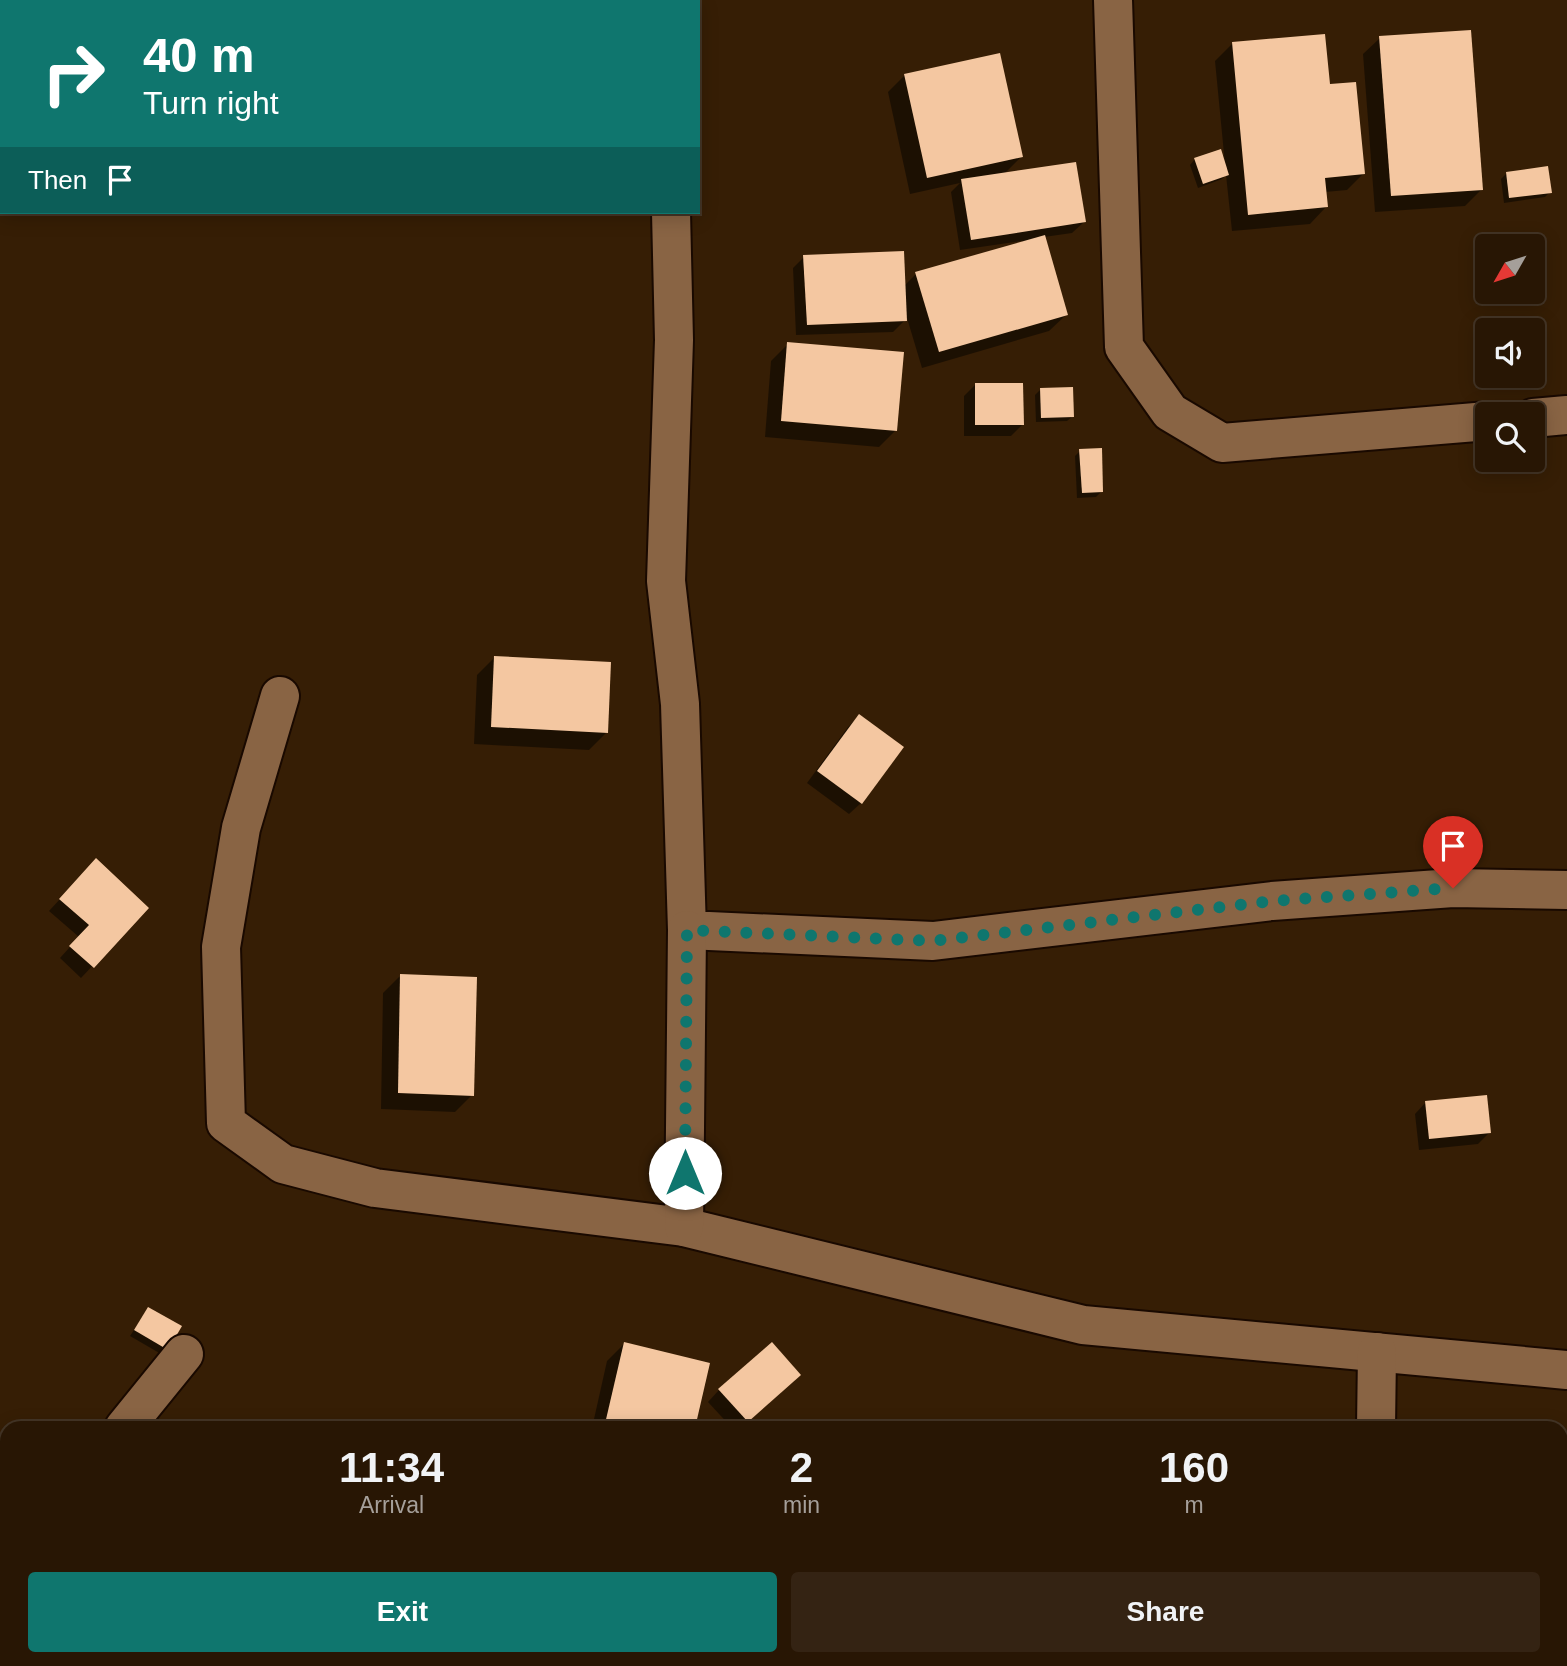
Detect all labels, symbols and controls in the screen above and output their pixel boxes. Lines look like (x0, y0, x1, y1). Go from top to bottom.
icon: right (28, 28, 119, 119)
text: 40 m (143, 28, 255, 82)
text: Turn right (143, 85, 279, 121)
icon: arrive (101, 161, 139, 199)
text: Then (28, 165, 87, 195)
north arrow (1475, 234, 1545, 304)
map controls (1475, 234, 1545, 472)
button: sound (1475, 318, 1545, 388)
button: search (1475, 402, 1545, 472)
pin (1423, 816, 1483, 888)
icon: arrive (1434, 827, 1472, 865)
position arrow (648, 1136, 722, 1210)
text: 11:34 (339, 1444, 444, 1491)
text: 2 (790, 1444, 813, 1491)
text: 160 (1159, 1444, 1229, 1491)
text: Arrival (359, 1492, 424, 1518)
text: min (783, 1492, 820, 1518)
text: m (1184, 1492, 1204, 1518)
button: Exit (28, 1572, 777, 1652)
button: Share (791, 1572, 1540, 1652)

